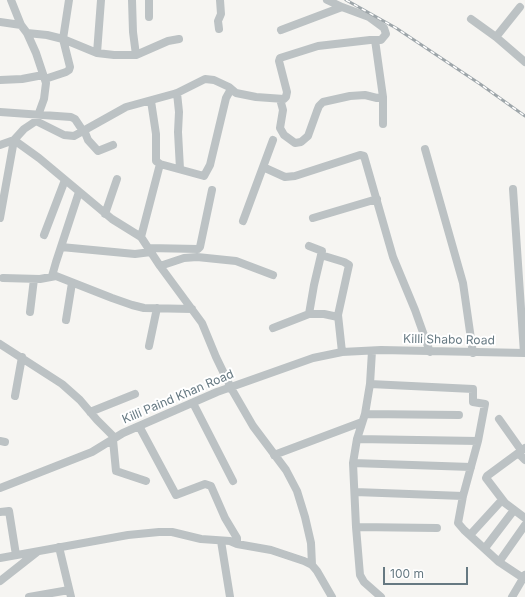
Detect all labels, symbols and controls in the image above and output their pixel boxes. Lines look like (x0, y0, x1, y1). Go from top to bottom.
street label: Killi Shabo Road (403, 332, 495, 348)
street label: Killi Paind Khan Road (120, 367, 236, 427)
scale bar (385, 559, 470, 585)
text: 100 m (390, 566, 424, 581)

